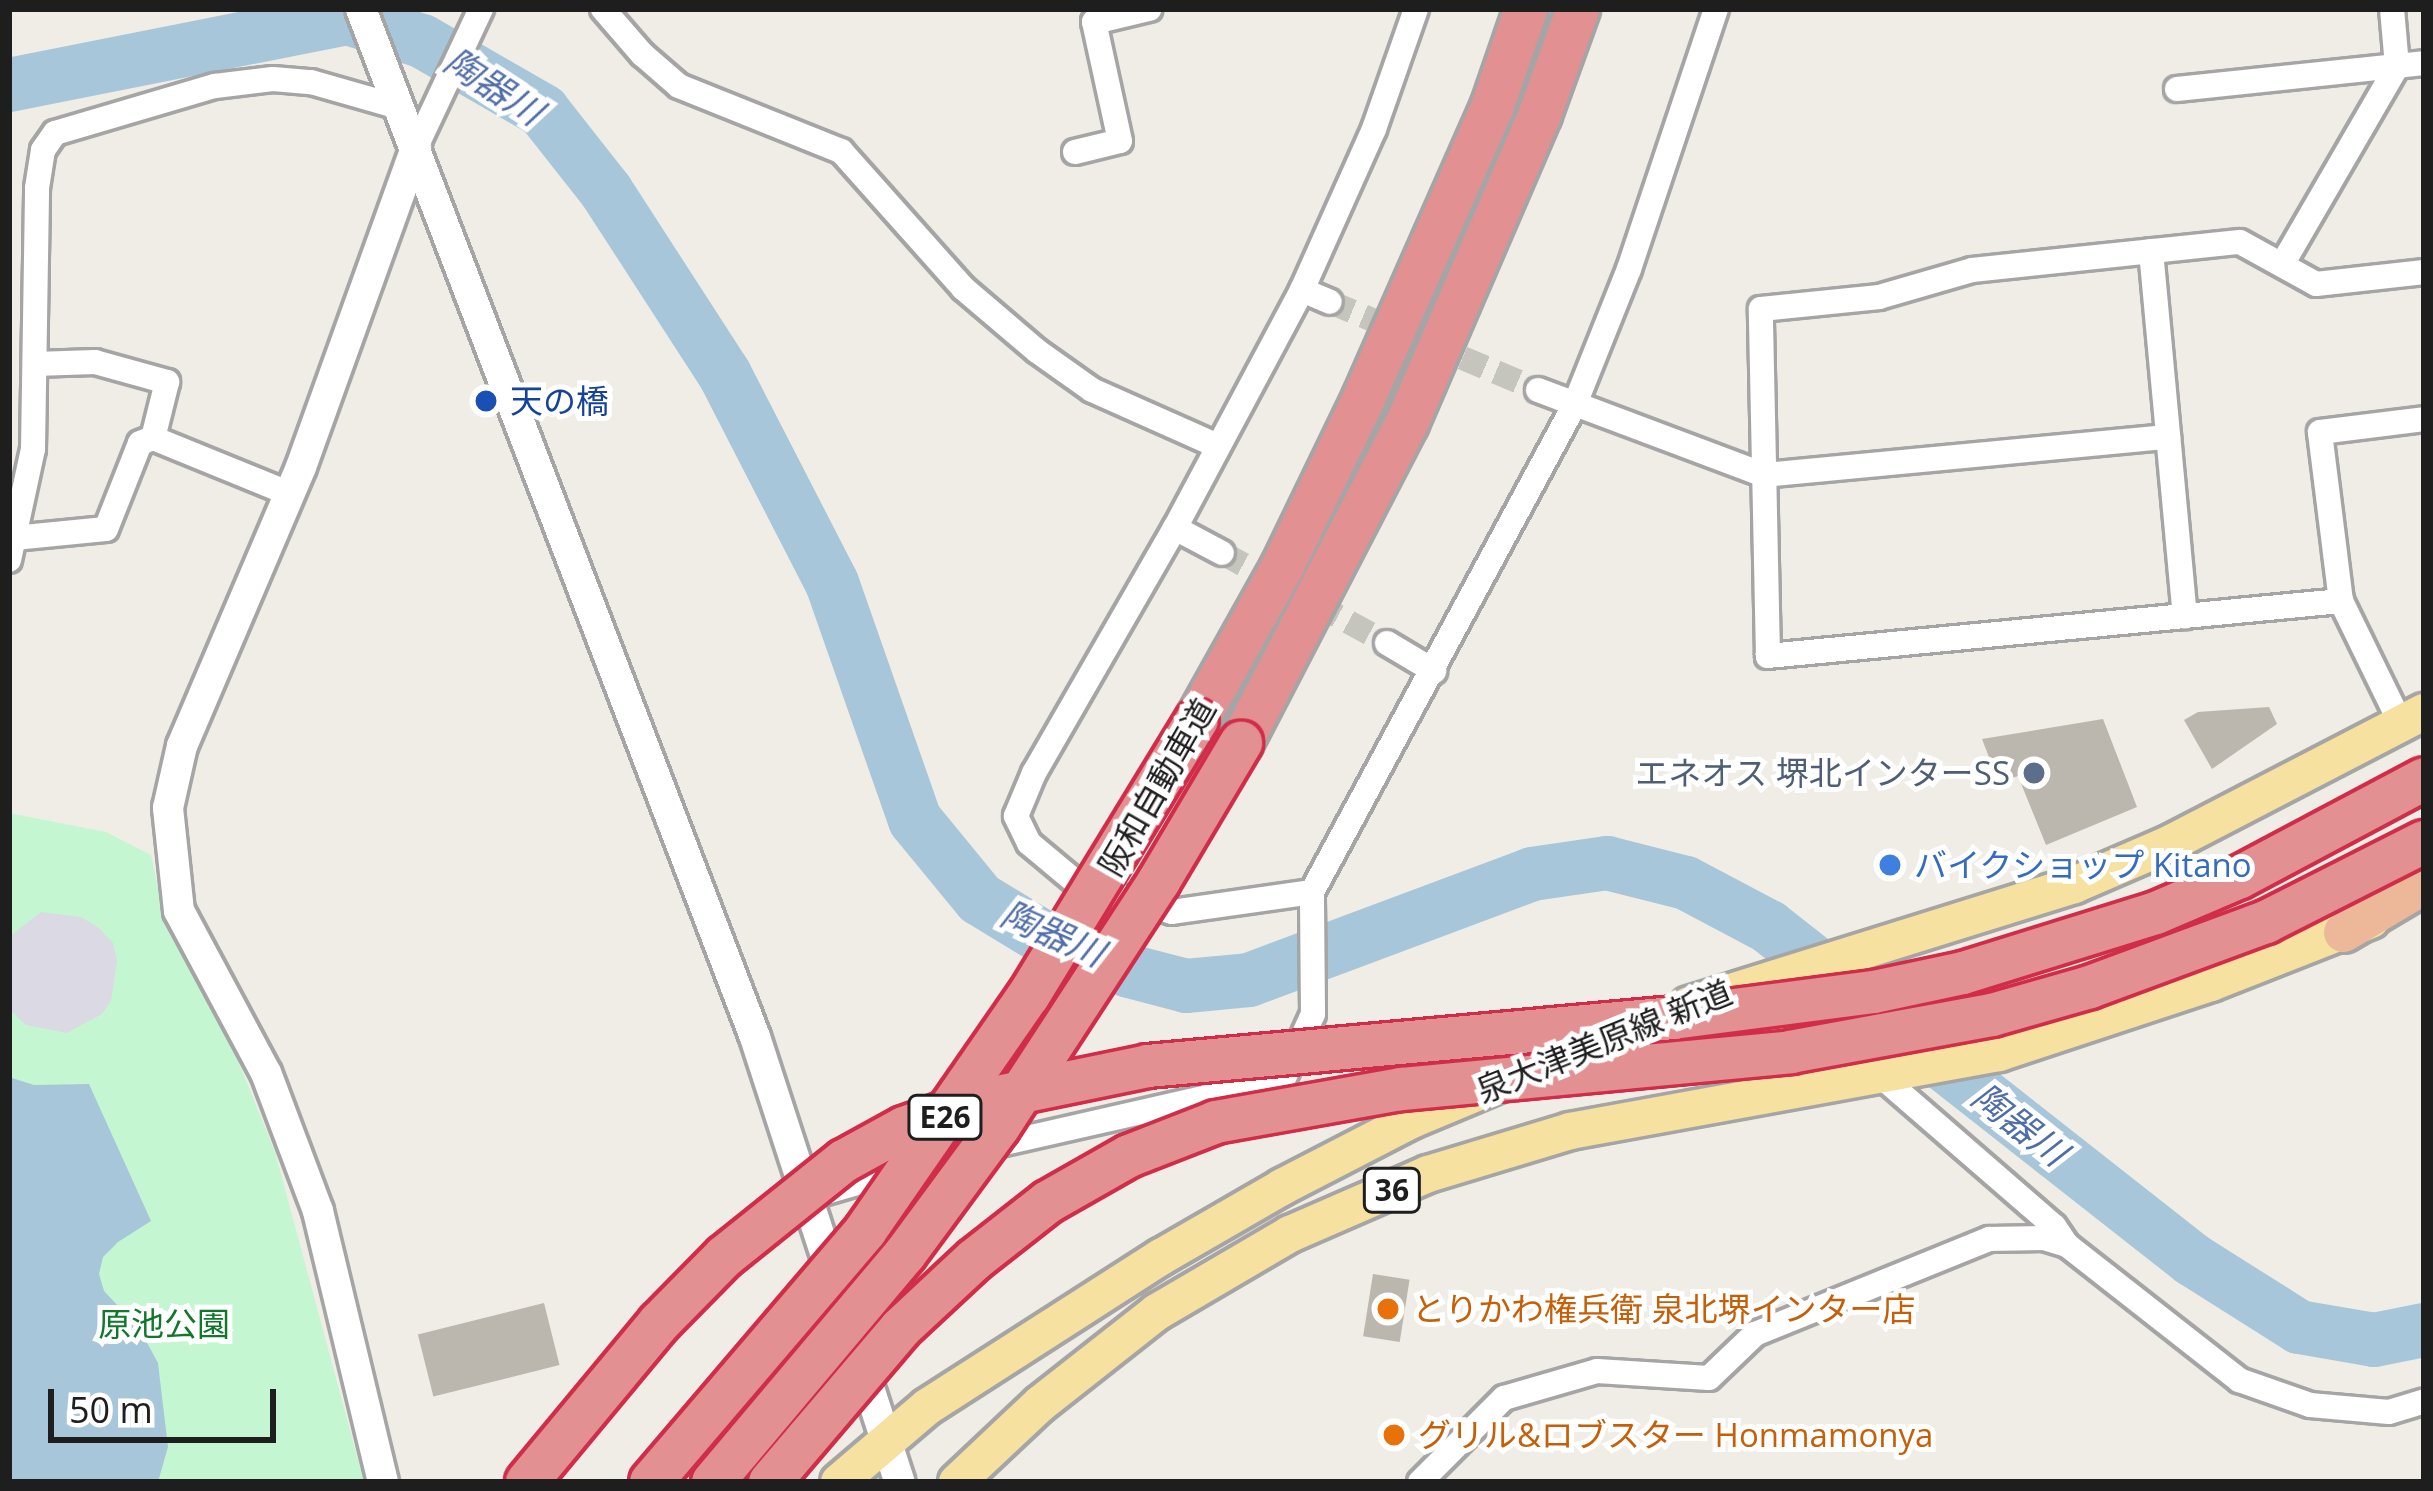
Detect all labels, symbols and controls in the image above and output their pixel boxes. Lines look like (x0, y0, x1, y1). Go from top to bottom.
water label: 陶器川 (437, 38, 551, 134)
place label: 天の橋 (510, 381, 609, 421)
marker: 天の橋 (473, 388, 499, 414)
street label: 阪和自動車道 (1090, 691, 1224, 883)
place label: エネオス 堺北インターSS (1635, 753, 2010, 793)
marker: エネオス 堺北インターSS (2021, 760, 2047, 786)
place label: バイクショップ Kitano (1914, 845, 2252, 885)
marker: バイクショップ Kitano (1877, 852, 1903, 878)
water label: 陶器川 (995, 891, 1111, 975)
street label: 泉大津美原線 新道 (1470, 972, 1738, 1110)
water label: 陶器川 (1964, 1074, 2076, 1174)
road number: E26 (906, 1093, 984, 1141)
road number: 36 (1362, 1166, 1422, 1214)
place label: とりかわ権兵衛 泉北堺インター店 (1412, 1289, 1916, 1329)
marker: とりかわ権兵衛 泉北堺インター店 (1375, 1296, 1401, 1322)
park label: 原池公園 (98, 1304, 230, 1344)
scale bar (54, 1365, 282, 1439)
text: 50 m (69, 1385, 153, 1434)
place label: グリル&ロブスター Honmamonya (1418, 1415, 1933, 1455)
marker: グリル&ロブスター Honmamonya (1381, 1422, 1407, 1448)

